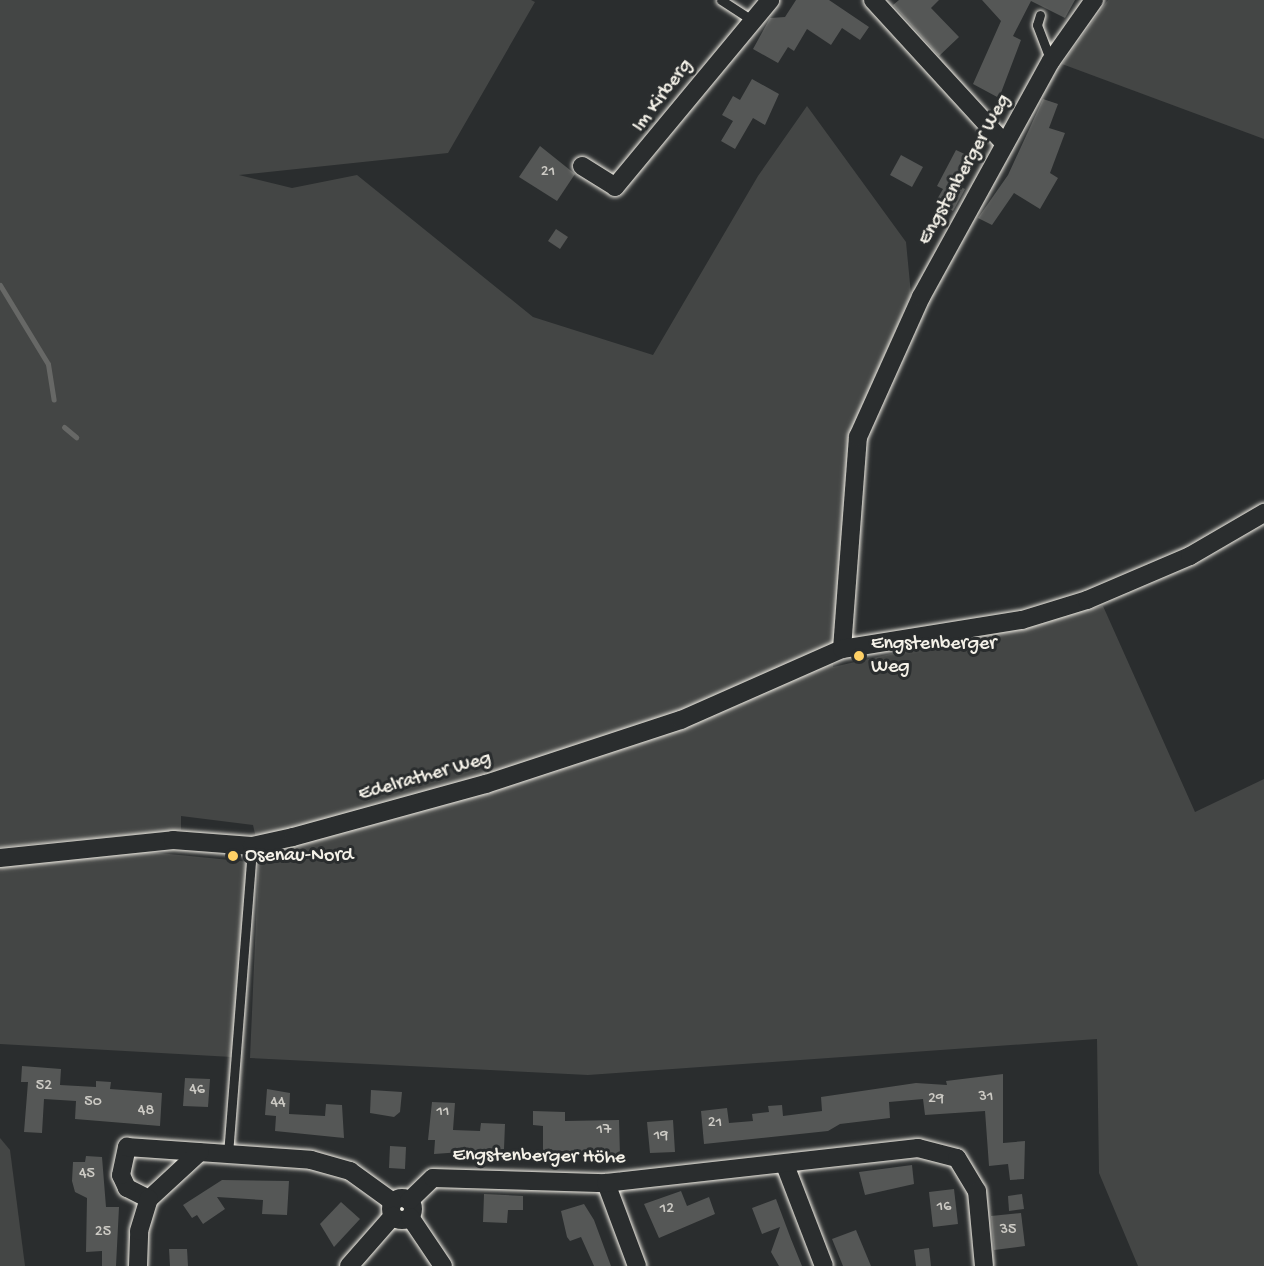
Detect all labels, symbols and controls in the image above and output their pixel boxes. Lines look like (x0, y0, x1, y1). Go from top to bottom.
street label: Im Kirberg (628, 55, 698, 137)
street label: Engstenberger Weg (914, 90, 1016, 250)
house number: 21 (541, 163, 555, 183)
place label: Engstenberger Weg (871, 632, 996, 679)
marker: Engstenberger Weg (852, 649, 866, 663)
street label: Edelrather Weg (356, 747, 494, 807)
place label: Osenau-Nord (245, 844, 353, 868)
marker: Osenau-Nord (226, 849, 240, 863)
house number: 52 (36, 1077, 52, 1097)
house number: 46 (189, 1081, 205, 1101)
house number: 31 (979, 1088, 993, 1108)
house number: 29 (928, 1090, 944, 1110)
house number: 50 (84, 1093, 102, 1113)
house number: 44 (270, 1094, 286, 1114)
house number: 48 (138, 1102, 154, 1122)
house number: 11 (437, 1103, 449, 1123)
house number: 21 (708, 1114, 722, 1134)
house number: 17 (597, 1121, 611, 1141)
house number: 19 (654, 1127, 668, 1147)
street label: Engstenberger Höhe (452, 1143, 626, 1171)
house number: 45 (79, 1165, 95, 1185)
house number: 16 (937, 1198, 951, 1218)
house number: 12 (660, 1200, 674, 1220)
house number: 35 (1000, 1221, 1016, 1241)
house number: 25 (95, 1223, 111, 1243)

